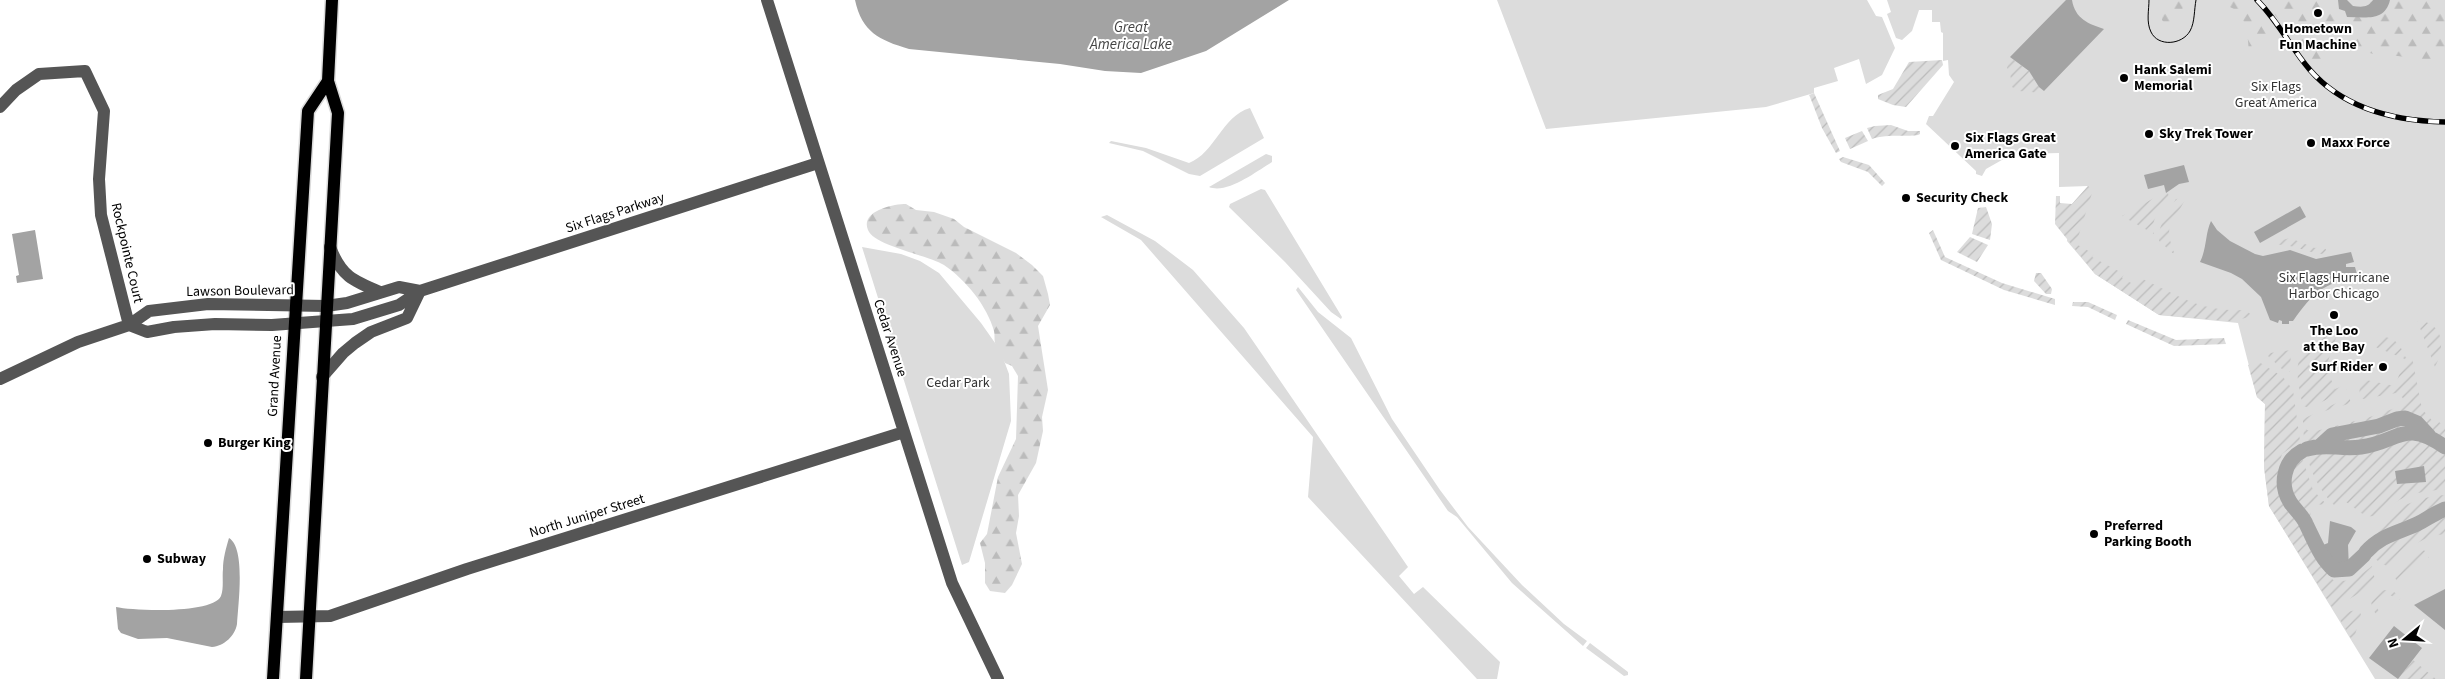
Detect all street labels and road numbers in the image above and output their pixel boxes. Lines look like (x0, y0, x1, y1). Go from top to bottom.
street label: Six Flags Parkway (563, 187, 667, 238)
street label: Rockpointe Court (106, 201, 148, 305)
street label: Lawson Boulevard (186, 280, 294, 302)
street label: Cedar Avenue (868, 297, 912, 379)
street label: Grand Avenue (263, 335, 287, 417)
street label: North Juniper Street (527, 489, 647, 543)

